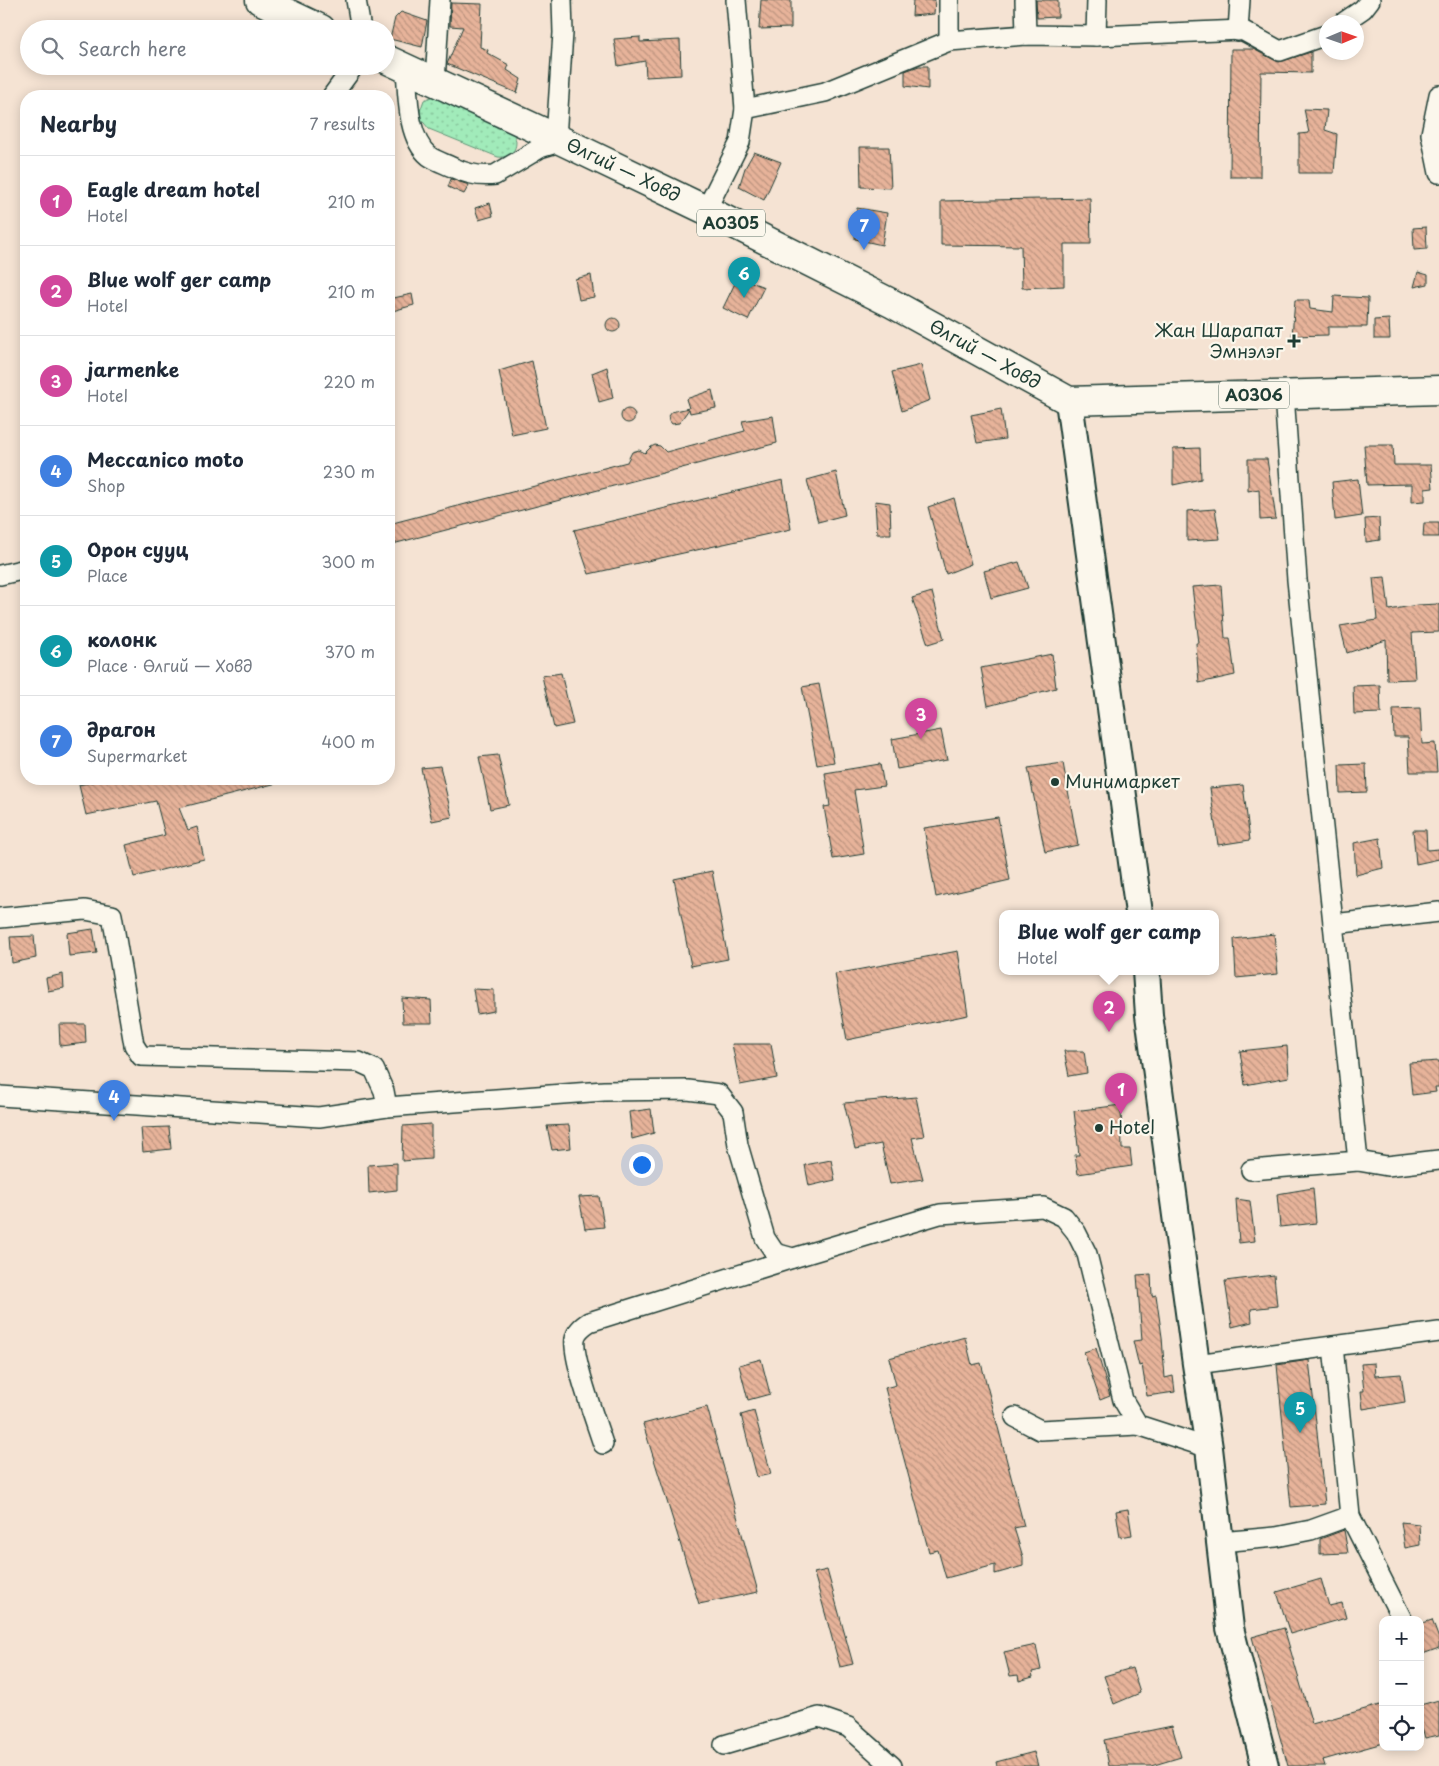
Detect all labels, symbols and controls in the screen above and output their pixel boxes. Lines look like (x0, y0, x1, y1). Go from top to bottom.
north arrow (1319, 15, 1364, 60)
search box (20, 20, 395, 75)
icon: search (38, 34, 66, 62)
text: Search here (78, 34, 187, 62)
text: Nearby (40, 107, 117, 139)
text: 7 results (310, 111, 375, 135)
street label: Өлгий — Ховд (562, 130, 685, 208)
text: Eagle dream hotel (87, 175, 260, 203)
text: 1 (52, 189, 60, 213)
text: 210 m (327, 189, 375, 213)
text: Hotel (87, 203, 128, 227)
pin: 7 (848, 209, 880, 250)
road number: A0305 (697, 210, 765, 237)
pin: 6 (728, 257, 760, 298)
text: Blue wolf ger camp (87, 265, 271, 293)
text: 2 (50, 279, 62, 303)
text: 210 m (327, 279, 375, 303)
text: Hotel (87, 293, 128, 317)
street label: Өлгий — Ховд (925, 312, 1046, 395)
place label: Жан Шарапат Эмнэлэг (1154, 316, 1284, 364)
marker: Жан Шарапат Эмнэлэг (1287, 334, 1301, 348)
text: jarmenke (87, 355, 179, 383)
text: 3 (51, 369, 61, 393)
text: 220 m (324, 369, 375, 393)
road number: A0306 (1219, 382, 1289, 408)
text: Hotel (87, 383, 128, 407)
text: Meccanico moto (87, 445, 244, 473)
text: 4 (51, 459, 61, 483)
text: 230 m (323, 459, 375, 483)
text: Shop (87, 473, 125, 497)
text: Орон сууц (87, 535, 188, 563)
text: 5 (51, 549, 61, 573)
text: 300 m (321, 549, 375, 573)
text: Place (87, 563, 128, 587)
text: колонк (87, 625, 157, 653)
text: 6 (50, 639, 62, 663)
text: 370 m (325, 639, 375, 663)
text: Place · Өлгий — Ховд (87, 653, 253, 677)
pin: 3 (905, 698, 937, 739)
text: драгон (87, 715, 156, 743)
text: 7 (51, 729, 61, 753)
text: 400 m (322, 729, 375, 753)
text: Supermarket (87, 743, 187, 767)
place label: Минимаркет (1065, 767, 1180, 794)
marker: Минимаркет (1049, 776, 1061, 788)
popup (999, 910, 1219, 975)
text: Blue wolf ger camp (1017, 917, 1201, 945)
text: Hotel (1017, 945, 1058, 969)
pin: 2 (1093, 991, 1125, 1032)
pin: 1 (1105, 1073, 1137, 1114)
pin: 4 (98, 1080, 130, 1121)
place label: Hotel (1109, 1113, 1155, 1140)
marker: Hotel (1093, 1122, 1105, 1134)
your location (629, 1152, 655, 1178)
pin: 5 (1284, 1392, 1316, 1433)
map controls (1379, 1616, 1424, 1751)
button: + (1379, 1616, 1424, 1661)
button: − (1379, 1661, 1424, 1706)
button: locate (1379, 1706, 1424, 1751)

